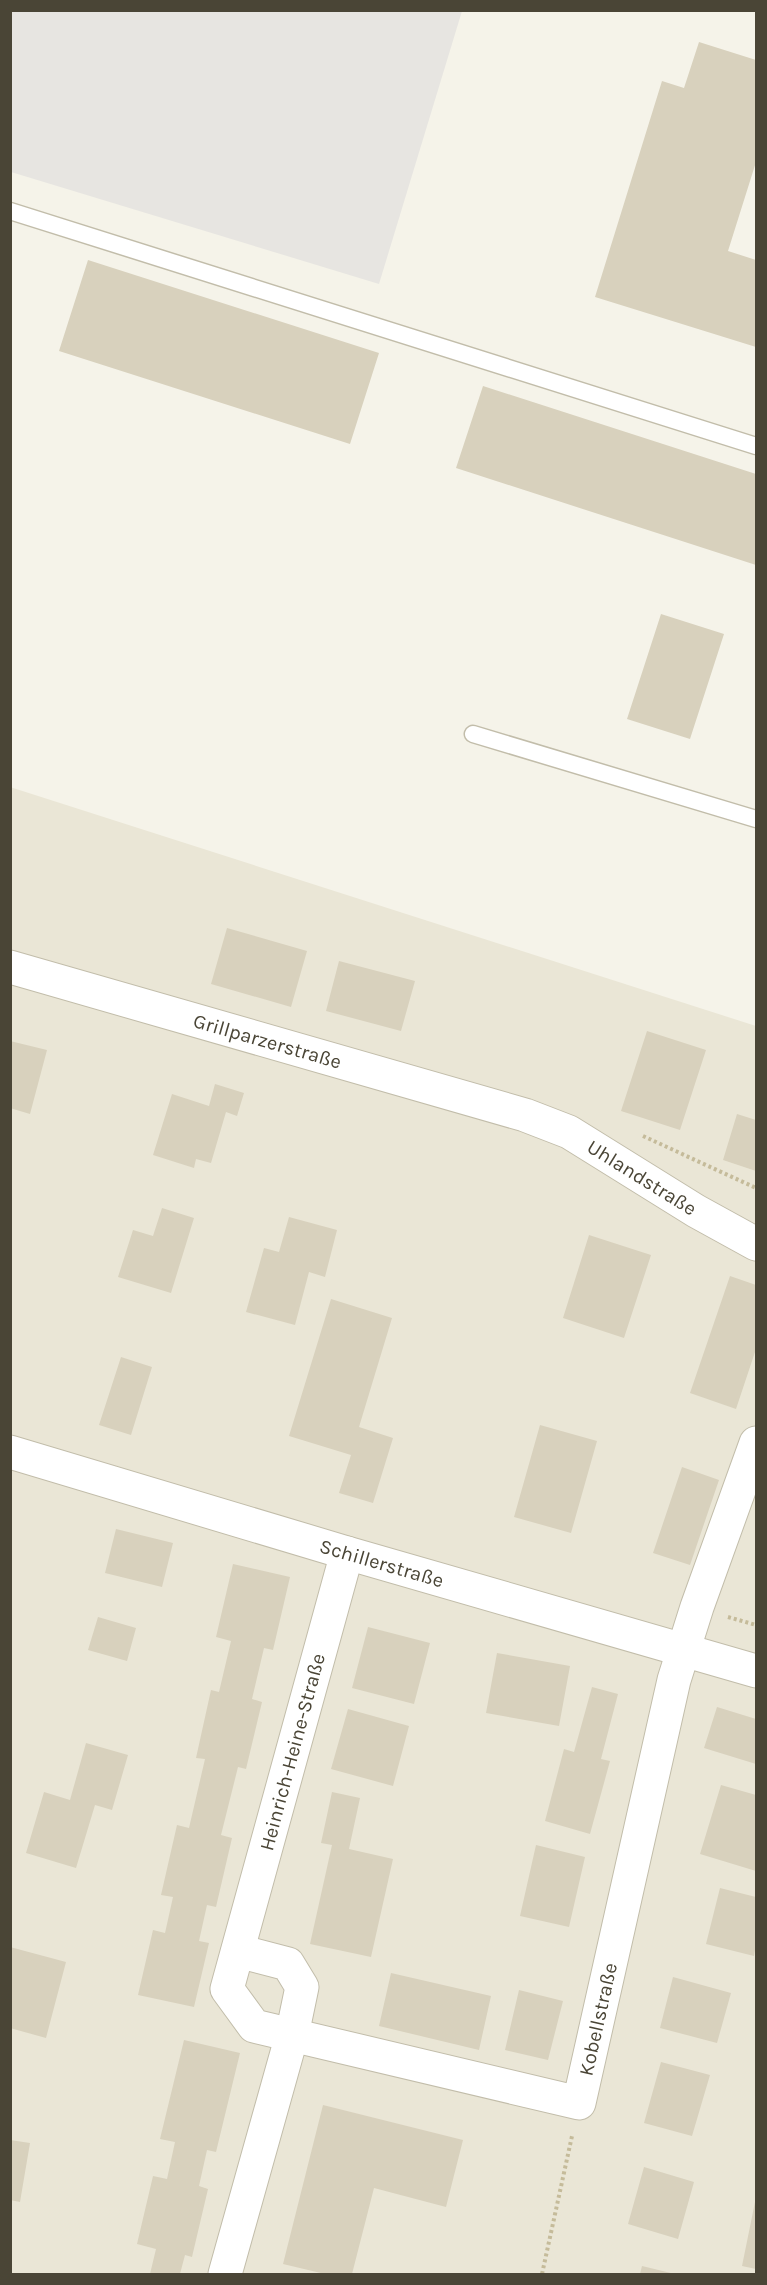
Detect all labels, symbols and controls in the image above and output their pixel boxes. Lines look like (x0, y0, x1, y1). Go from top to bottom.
street label: Grillparzerstraße (191, 1009, 344, 1074)
street label: Uhlandstraße (583, 1135, 701, 1221)
street label: Schillerstraße (317, 1534, 446, 1592)
street label: Heinrich-Heine-Straße (255, 1651, 330, 1853)
street label: Kobellstraße (574, 1960, 622, 2078)

